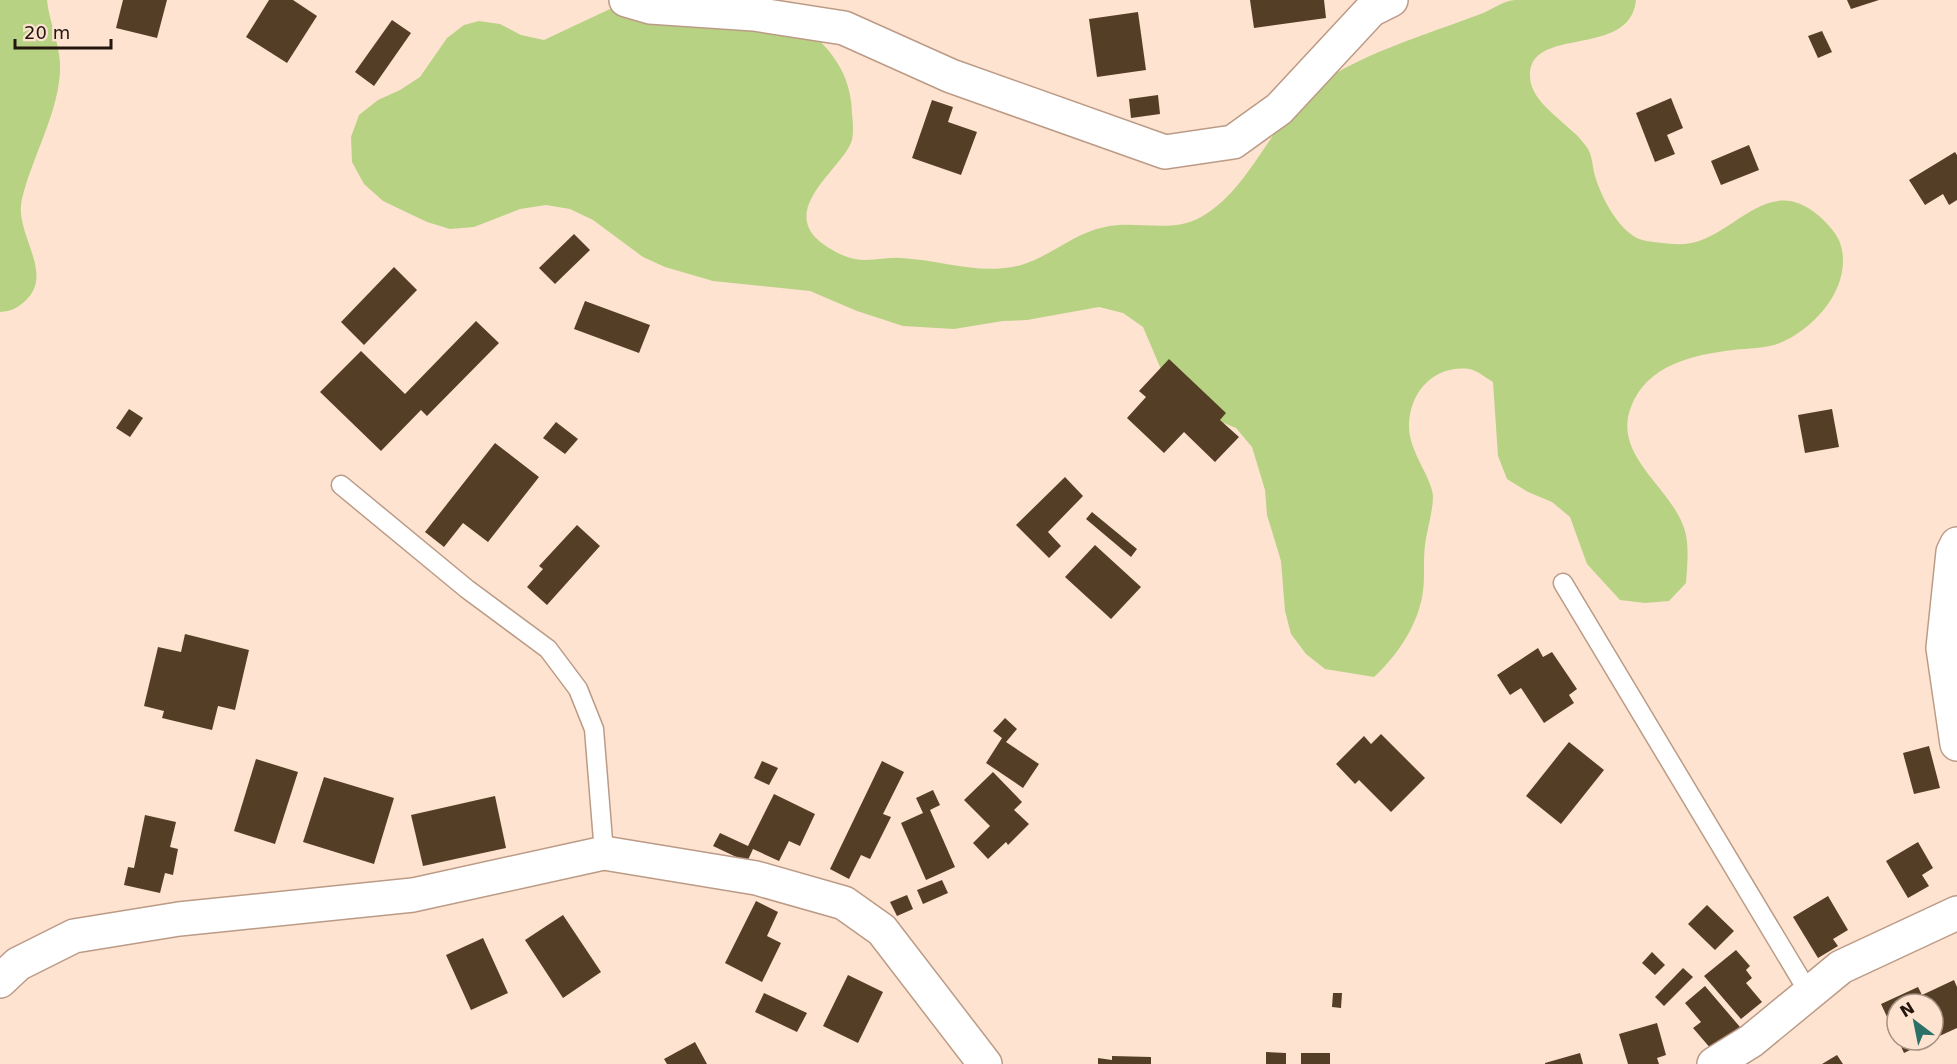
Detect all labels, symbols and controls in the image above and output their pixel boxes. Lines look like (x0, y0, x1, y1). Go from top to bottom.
scale bar (15, 12, 111, 50)
text: 20 m (24, 22, 70, 43)
north arrow (1885, 992, 1945, 1052)
text: N (1897, 998, 1918, 1021)

